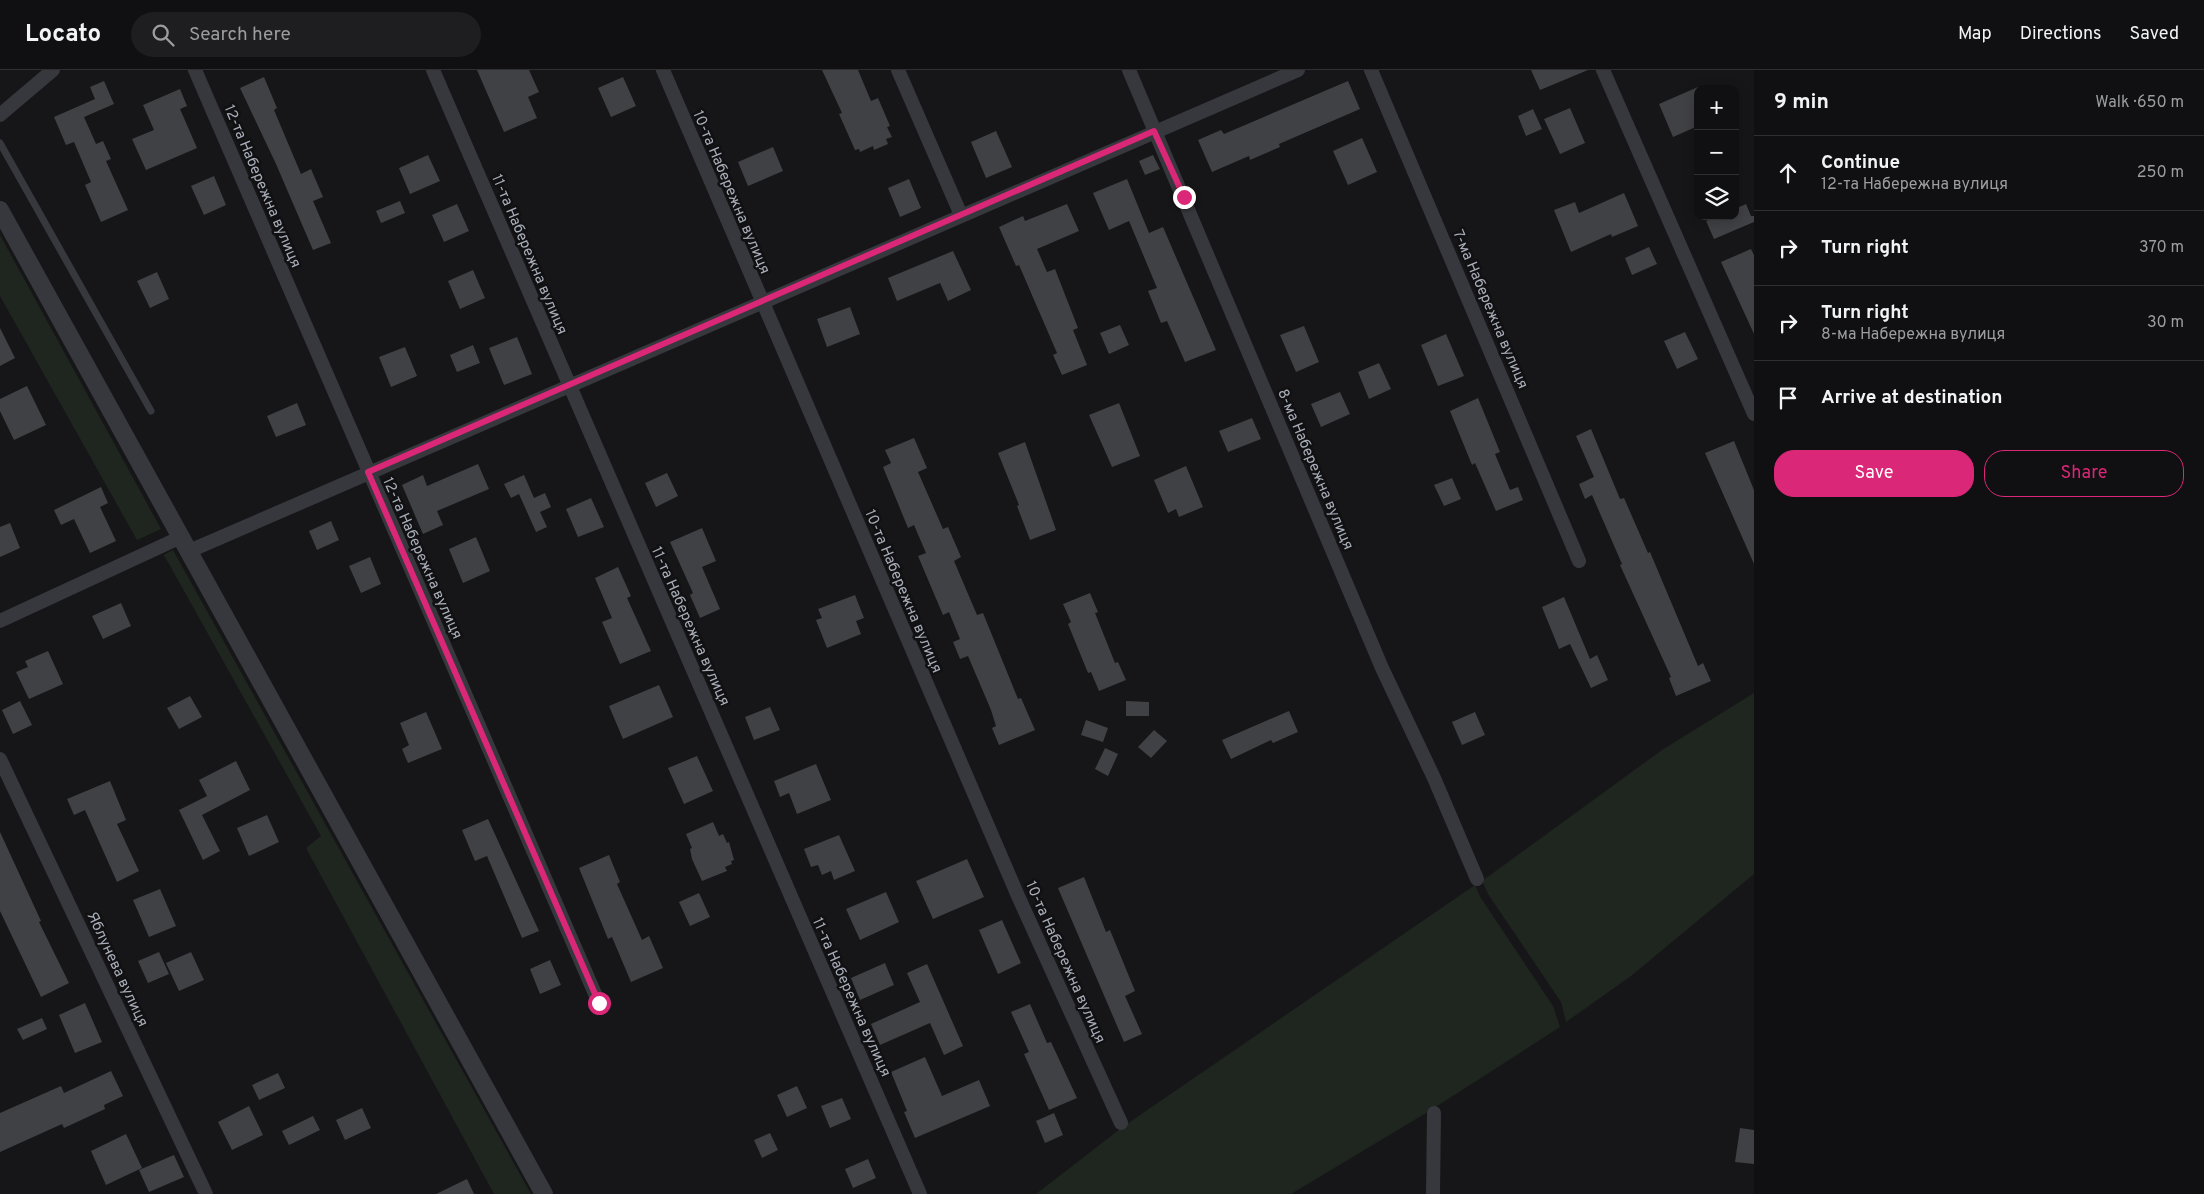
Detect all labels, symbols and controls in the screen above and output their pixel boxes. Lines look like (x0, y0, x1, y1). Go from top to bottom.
search box (131, 12, 481, 57)
text: Locato (25, 20, 101, 50)
icon: search (149, 21, 177, 49)
text: Search here (189, 23, 291, 47)
text: Map (1958, 23, 1992, 46)
text: Directions (2020, 23, 2102, 46)
text: Saved (2130, 23, 2179, 46)
map controls (1694, 85, 1739, 220)
button: + (1694, 85, 1739, 130)
text: 9 min (1774, 89, 1829, 116)
text: Walk · 650 m (2095, 93, 2184, 113)
street label: 12-та Набережна вулиця (219, 102, 305, 271)
street label: 10-та Набережна вулиця (688, 108, 774, 277)
button: − (1694, 130, 1739, 175)
text: Continue (1821, 151, 1900, 175)
icon: ahead (1774, 159, 1802, 187)
text: 250 m (2137, 163, 2184, 183)
street label: 11-та Набережна вулиця (486, 172, 571, 338)
button: layers (1694, 175, 1739, 220)
text: 12-та Набережна вулиця (1821, 175, 2008, 195)
route end (1173, 186, 1196, 209)
street label: 7-ма Набережна вулиця (1448, 227, 1532, 392)
icon: right (1774, 234, 1802, 262)
text: Turn right (1821, 236, 1909, 260)
text: 370 m (2139, 238, 2184, 258)
text: Turn right (1821, 301, 1909, 325)
icon: right (1774, 309, 1802, 337)
text: 30 m (2147, 313, 2184, 333)
text: 8-ма Набережна вулиця (1821, 325, 2005, 345)
icon: arrive (1774, 384, 1802, 412)
street label: 8-ма Набережна вулиця (1272, 386, 1357, 553)
text: Arrive at destination (1821, 386, 2002, 410)
button: Save (1774, 450, 1974, 497)
button: Share (1984, 450, 2184, 497)
street label: 12-та Набережна вулиця (377, 475, 466, 642)
street label: 10-та Набережна вулиця (860, 507, 946, 676)
street label: 11-та Набережна вулиця (646, 544, 733, 709)
street label: 10-та Набережна вулиця (1020, 879, 1109, 1047)
street label: Яблунева вулиця (82, 909, 152, 1030)
street label: 11-та Набережна вулиця (807, 915, 894, 1080)
route start (588, 992, 611, 1015)

